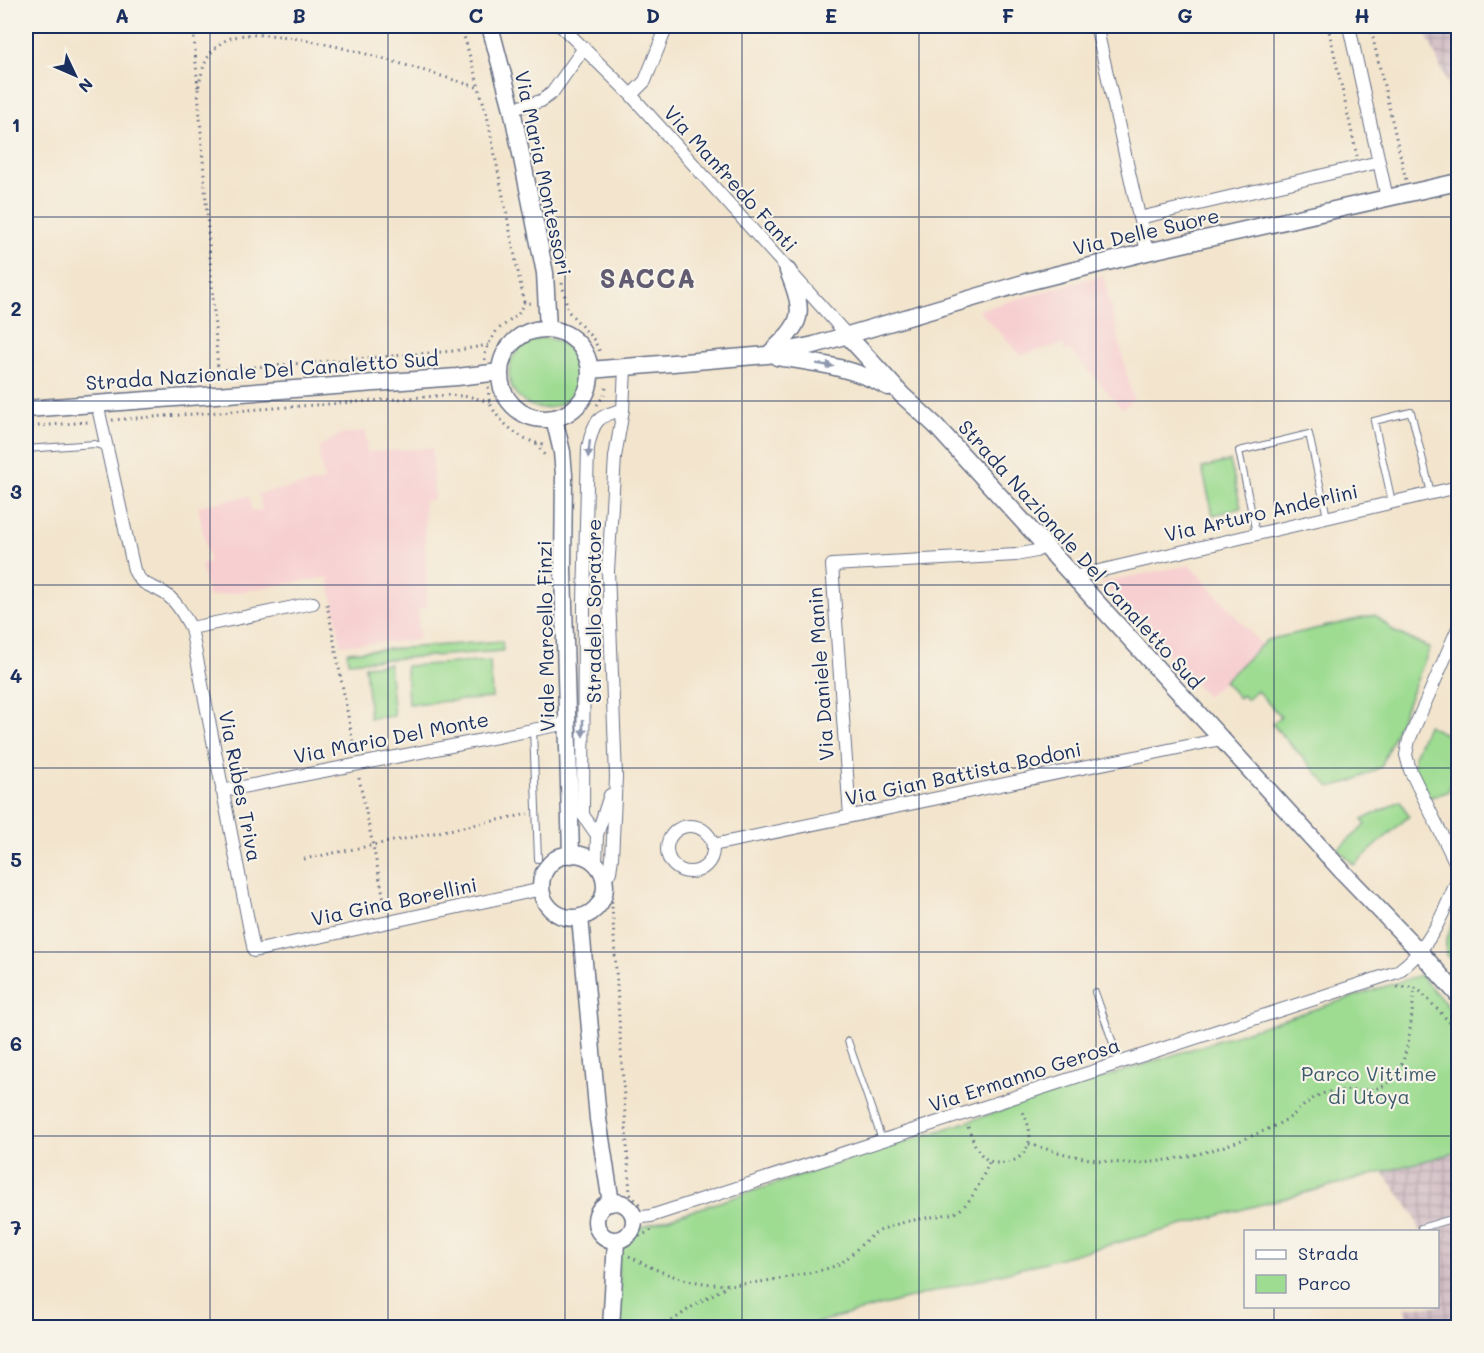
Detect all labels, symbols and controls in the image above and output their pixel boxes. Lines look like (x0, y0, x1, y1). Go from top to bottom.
text: A (115, 2, 129, 28)
text: B (292, 2, 306, 28)
text: C (469, 2, 484, 28)
text: D (646, 2, 660, 28)
text: E (825, 2, 837, 28)
text: F (1002, 2, 1015, 28)
text: G (1177, 2, 1193, 28)
text: H (1354, 2, 1370, 28)
north arrow (45, 45, 105, 105)
street label: Via Maria Montessori (510, 68, 578, 278)
text: N (74, 74, 98, 97)
street label: Via Manfredo Fanti (658, 99, 804, 257)
text: 1 (12, 111, 20, 137)
street label: Via Delle Suore (1070, 202, 1222, 260)
district label: SACCA (599, 261, 697, 295)
text: 2 (10, 295, 22, 321)
street label: Strada Nazionale Del Canaletto Sud (85, 345, 439, 395)
one-way arrow (816, 360, 835, 369)
street label: Strada Nazionale Del Canaletto Sud (953, 414, 1209, 694)
one-way arrow (584, 439, 594, 458)
street label: Via Arturo Anderlini (1162, 477, 1360, 547)
text: 3 (10, 478, 22, 504)
street label: Stradello Soratore (580, 519, 606, 703)
street label: Viale Marcello Finzi (530, 540, 560, 732)
street label: Via Daniele Manin (801, 586, 839, 762)
text: 4 (10, 662, 23, 688)
street label: Via Mario Del Monte (291, 705, 491, 769)
street label: Via Rubes Triva (214, 708, 268, 864)
one-way arrow (578, 718, 588, 737)
street label: Via Gian Battista Bodoni (843, 735, 1083, 811)
text: 5 (10, 846, 22, 872)
street label: Via Gina Borellini (309, 871, 479, 931)
text: 6 (10, 1030, 22, 1056)
street label: Via Ermanno Gerosa (925, 1031, 1123, 1117)
park label: Parco Vittime di Utoya (1301, 1060, 1437, 1109)
text: 7 (10, 1214, 22, 1240)
legend (1244, 1230, 1439, 1308)
text: Strada (1298, 1241, 1359, 1265)
text: Parco (1298, 1271, 1351, 1295)

